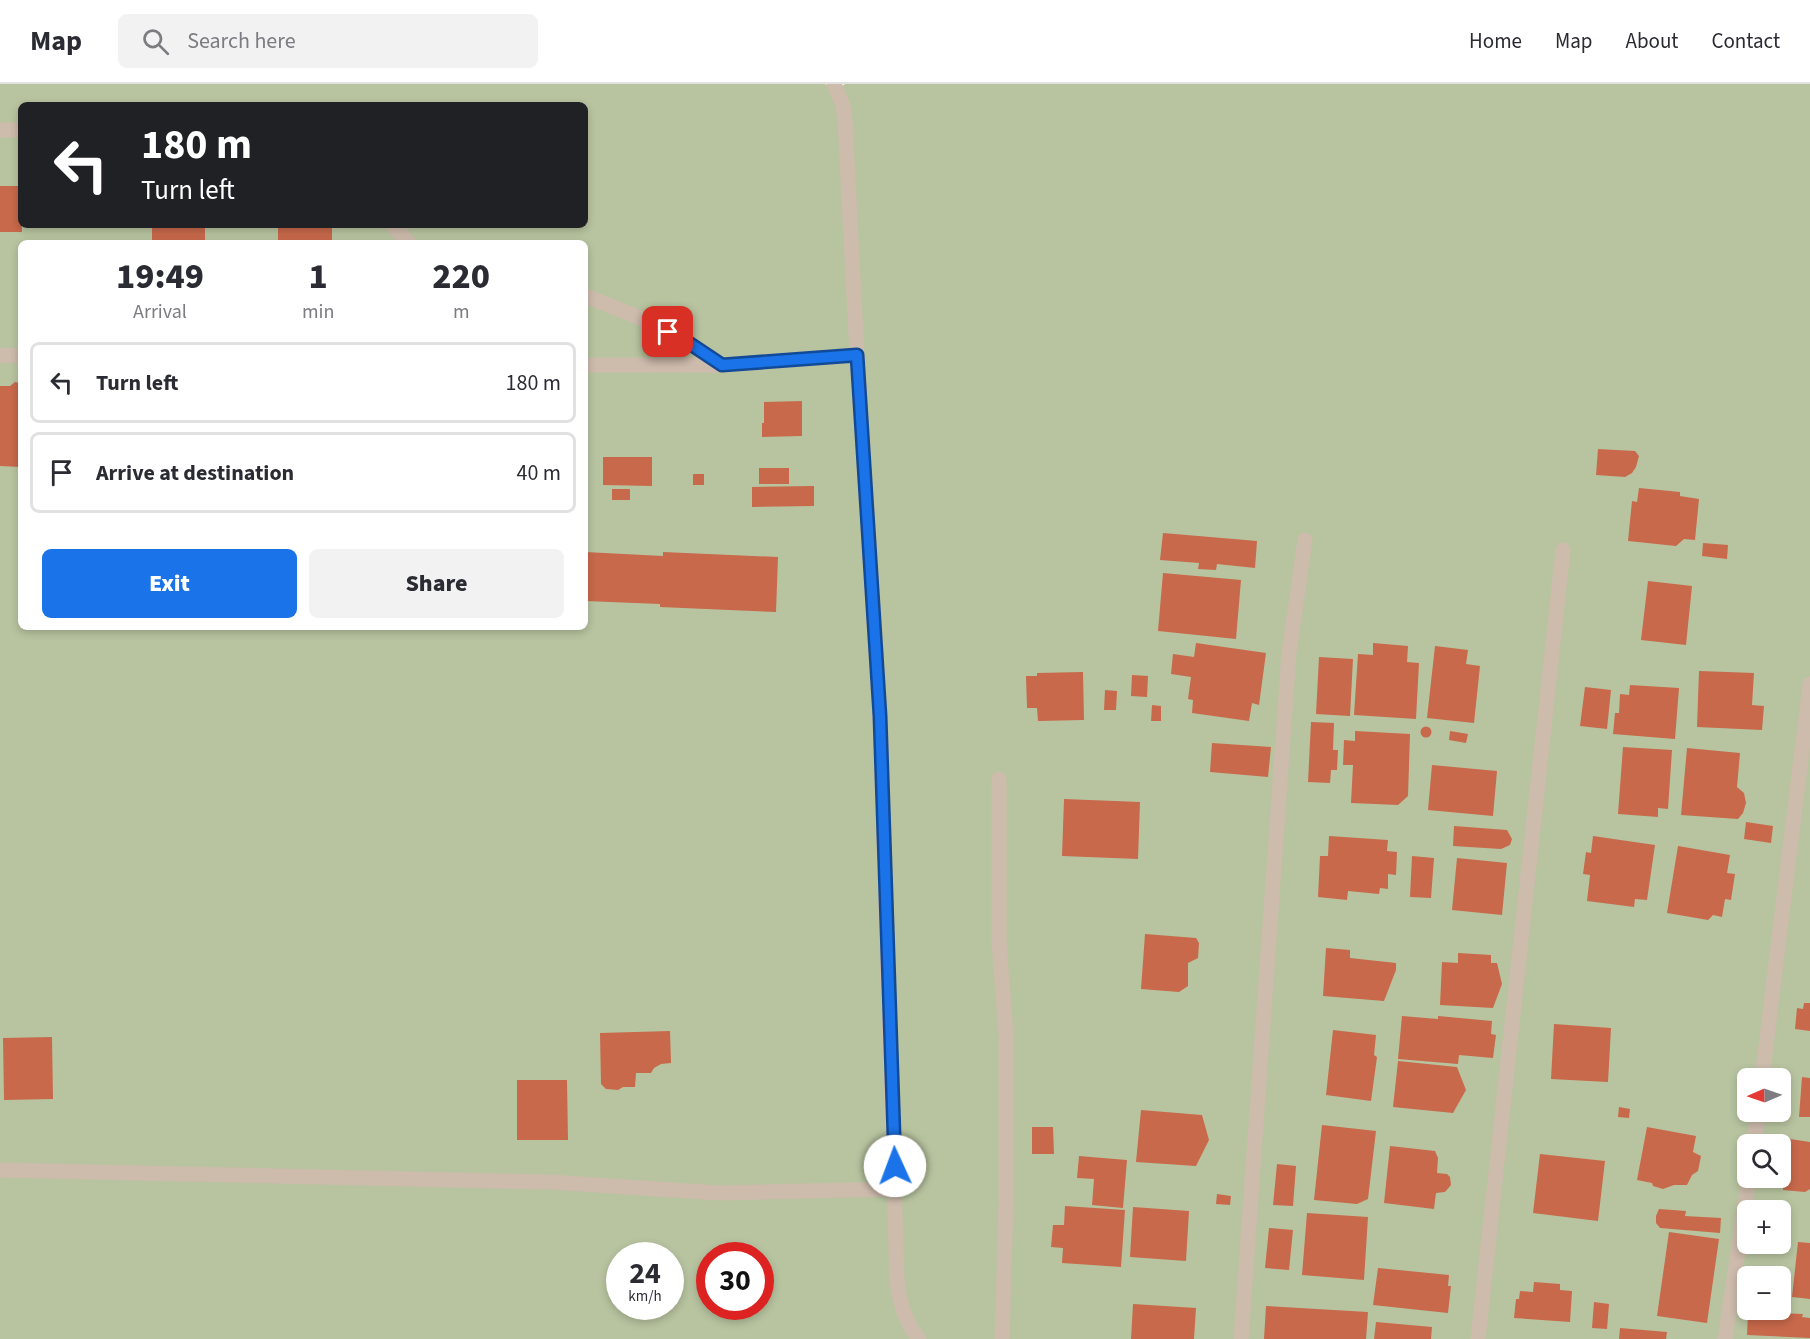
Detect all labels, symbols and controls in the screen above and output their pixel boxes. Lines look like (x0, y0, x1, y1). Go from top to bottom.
search box (118, 14, 538, 68)
text: Map (30, 21, 82, 61)
icon: search (139, 25, 172, 58)
text: Search here (187, 25, 296, 57)
text: Home (1469, 26, 1522, 56)
text: Map (1555, 26, 1593, 56)
text: About (1626, 26, 1678, 56)
text: Contact (1711, 26, 1780, 56)
text: 180 m (141, 115, 252, 175)
icon: left (42, 126, 120, 204)
text: Turn left (141, 171, 235, 210)
text: 19:49 (116, 251, 204, 302)
text: 1 (309, 251, 328, 302)
text: 220 (432, 251, 490, 302)
text: Arrival (133, 298, 187, 326)
text: min (302, 298, 334, 326)
text: m (453, 298, 469, 326)
pin (642, 306, 693, 357)
icon: arrive (651, 315, 684, 348)
icon: left (45, 366, 78, 399)
text: Turn left (96, 367, 178, 399)
text: 180 m (506, 367, 561, 399)
icon: arrive (45, 456, 78, 489)
text: Arrive at destination (96, 457, 294, 489)
text: 40 m (516, 457, 561, 489)
button: Exit (42, 549, 297, 618)
button: Share (309, 549, 564, 618)
north arrow (1737, 1068, 1791, 1122)
map controls (1737, 1068, 1791, 1320)
position arrow (863, 1134, 927, 1198)
button: search (1737, 1134, 1791, 1188)
button: + (1737, 1200, 1791, 1254)
speed limit sign: 30 (696, 1242, 774, 1320)
text: 24 (629, 1252, 661, 1295)
button: − (1737, 1266, 1791, 1320)
text: km/h (628, 1286, 662, 1307)

